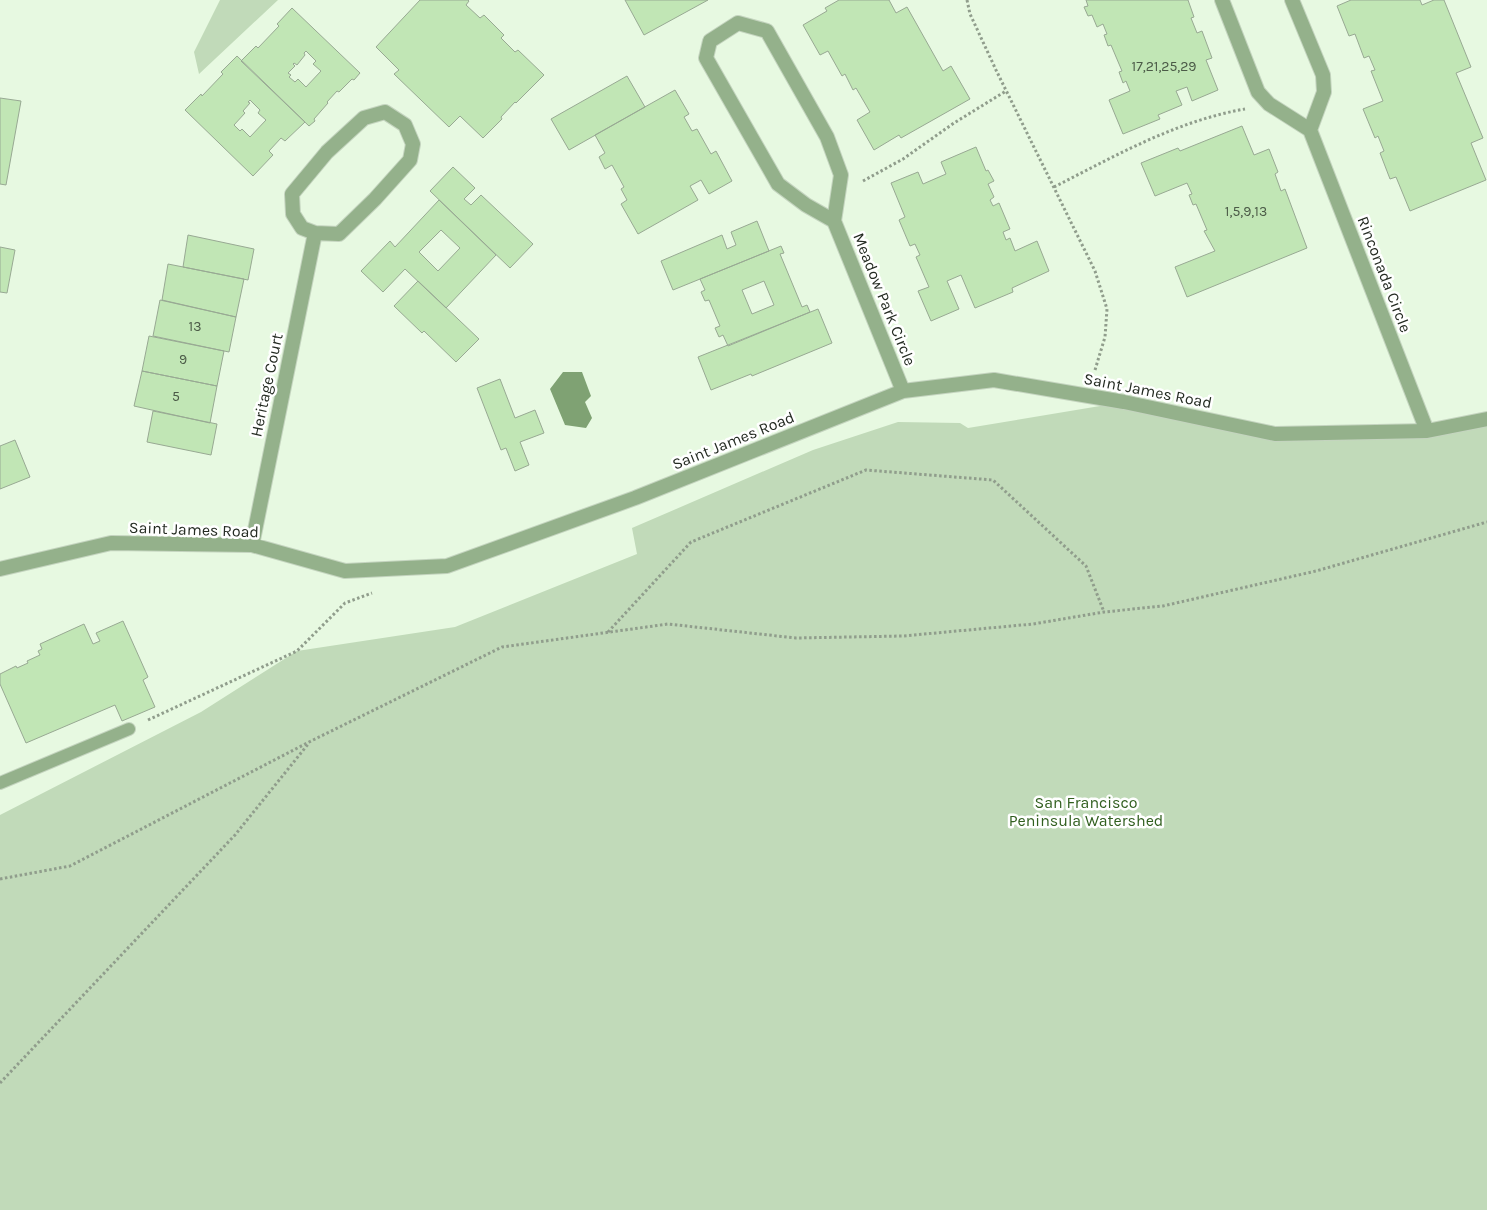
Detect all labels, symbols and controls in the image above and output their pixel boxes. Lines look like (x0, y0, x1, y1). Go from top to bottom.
house number: 17,21,25,29 (1132, 58, 1196, 75)
house number: 1,5,9,13 (1225, 203, 1267, 220)
street label: Rinconada Circle (1354, 213, 1415, 335)
street label: Meadow Park Circle (849, 230, 920, 368)
house number: 13 (189, 318, 201, 335)
street label: Heritage Court (246, 332, 287, 439)
house number: 9 (179, 351, 187, 368)
street label: Saint James Road (1082, 369, 1214, 412)
house number: 5 (172, 388, 180, 405)
street label: Saint James Road (669, 407, 797, 474)
street label: Saint James Road (129, 518, 259, 541)
park label: San Francisco Peninsula Watershed (1009, 793, 1163, 830)

